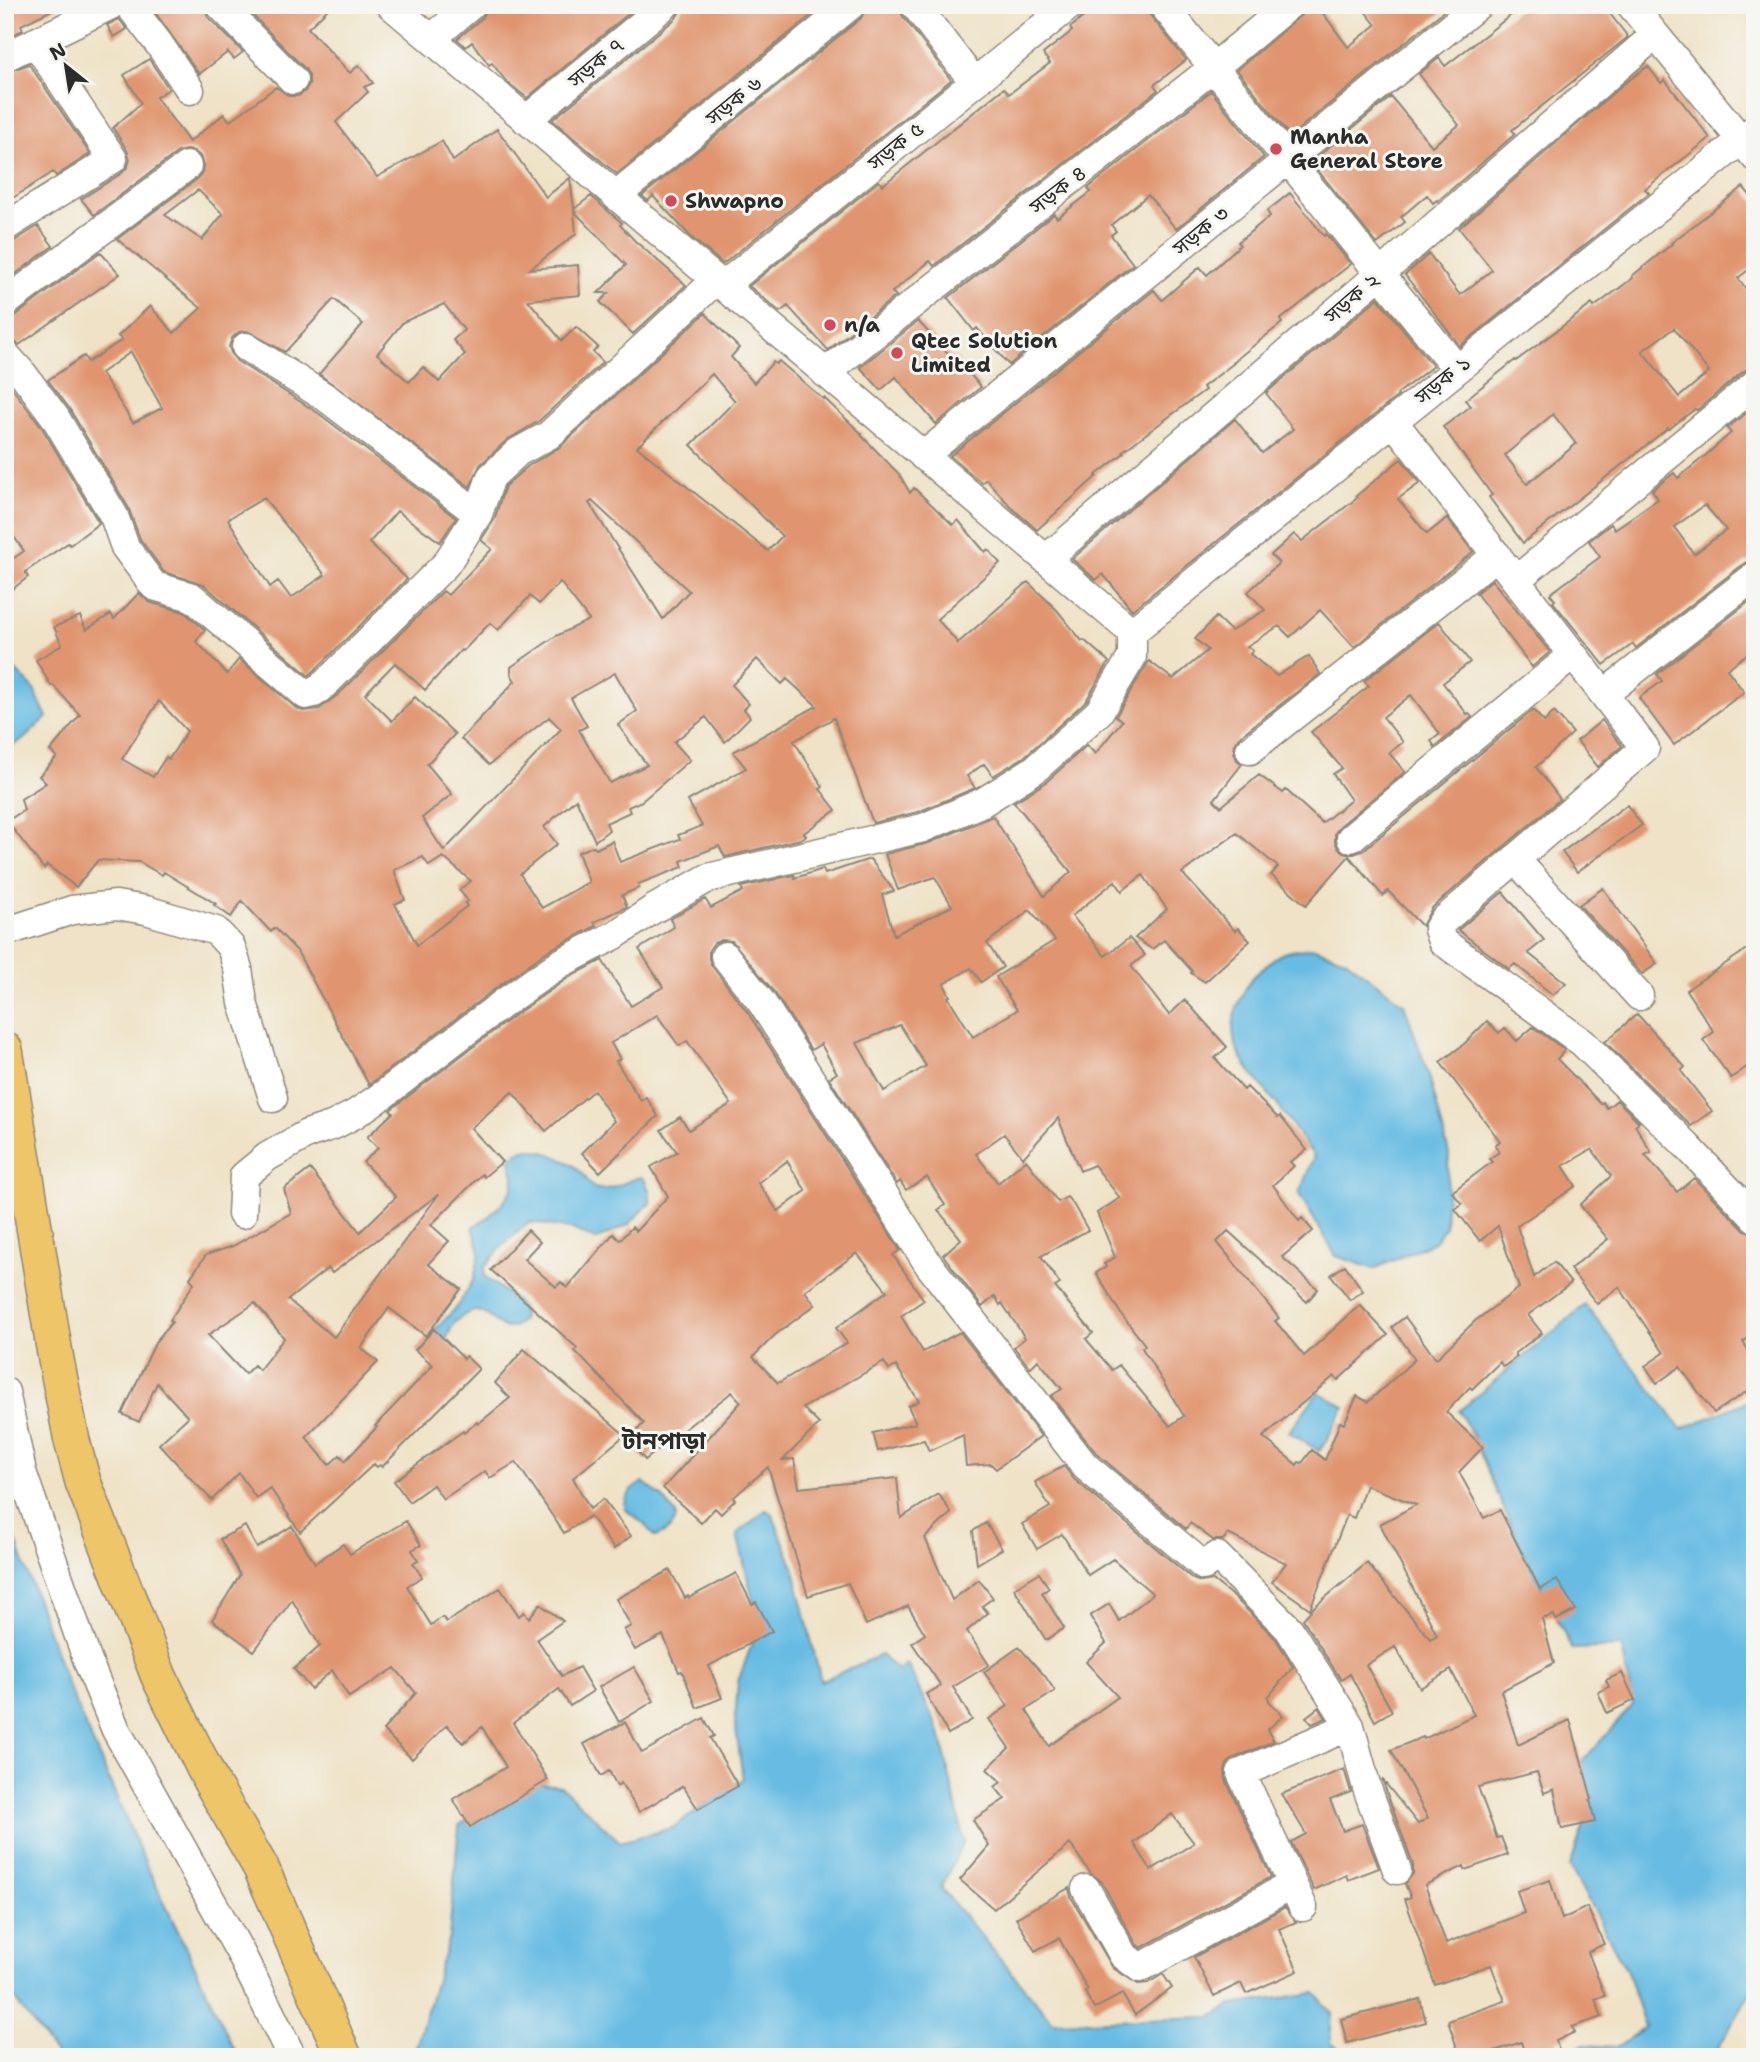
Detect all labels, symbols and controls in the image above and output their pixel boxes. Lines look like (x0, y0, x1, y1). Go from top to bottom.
north arrow (32, 32, 102, 102)
street label: সড়ক ৭ (562, 32, 630, 95)
text: N (45, 37, 71, 66)
street label: সড়ক ৬ (699, 70, 768, 133)
street label: সড়ক ৫ (861, 115, 930, 178)
place label: Manha General Store (1290, 123, 1443, 175)
marker: Manha General Store (1268, 141, 1284, 157)
street label: সড়ক ৪ (1023, 159, 1092, 222)
place label: Shwapno (685, 187, 784, 215)
marker: Shwapno (663, 193, 679, 209)
street label: সড়ক ৩ (1166, 200, 1235, 263)
street label: সড়ক ২ (1318, 266, 1386, 330)
place label: n/a (844, 311, 880, 339)
marker: n/a (822, 317, 838, 333)
place label: Qtec Solution Limited (911, 327, 1057, 379)
marker: Qtec Solution Limited (889, 345, 905, 361)
street label: সড়ক ১ (1408, 349, 1477, 412)
district label: টানপাড়া (621, 1425, 707, 1457)

